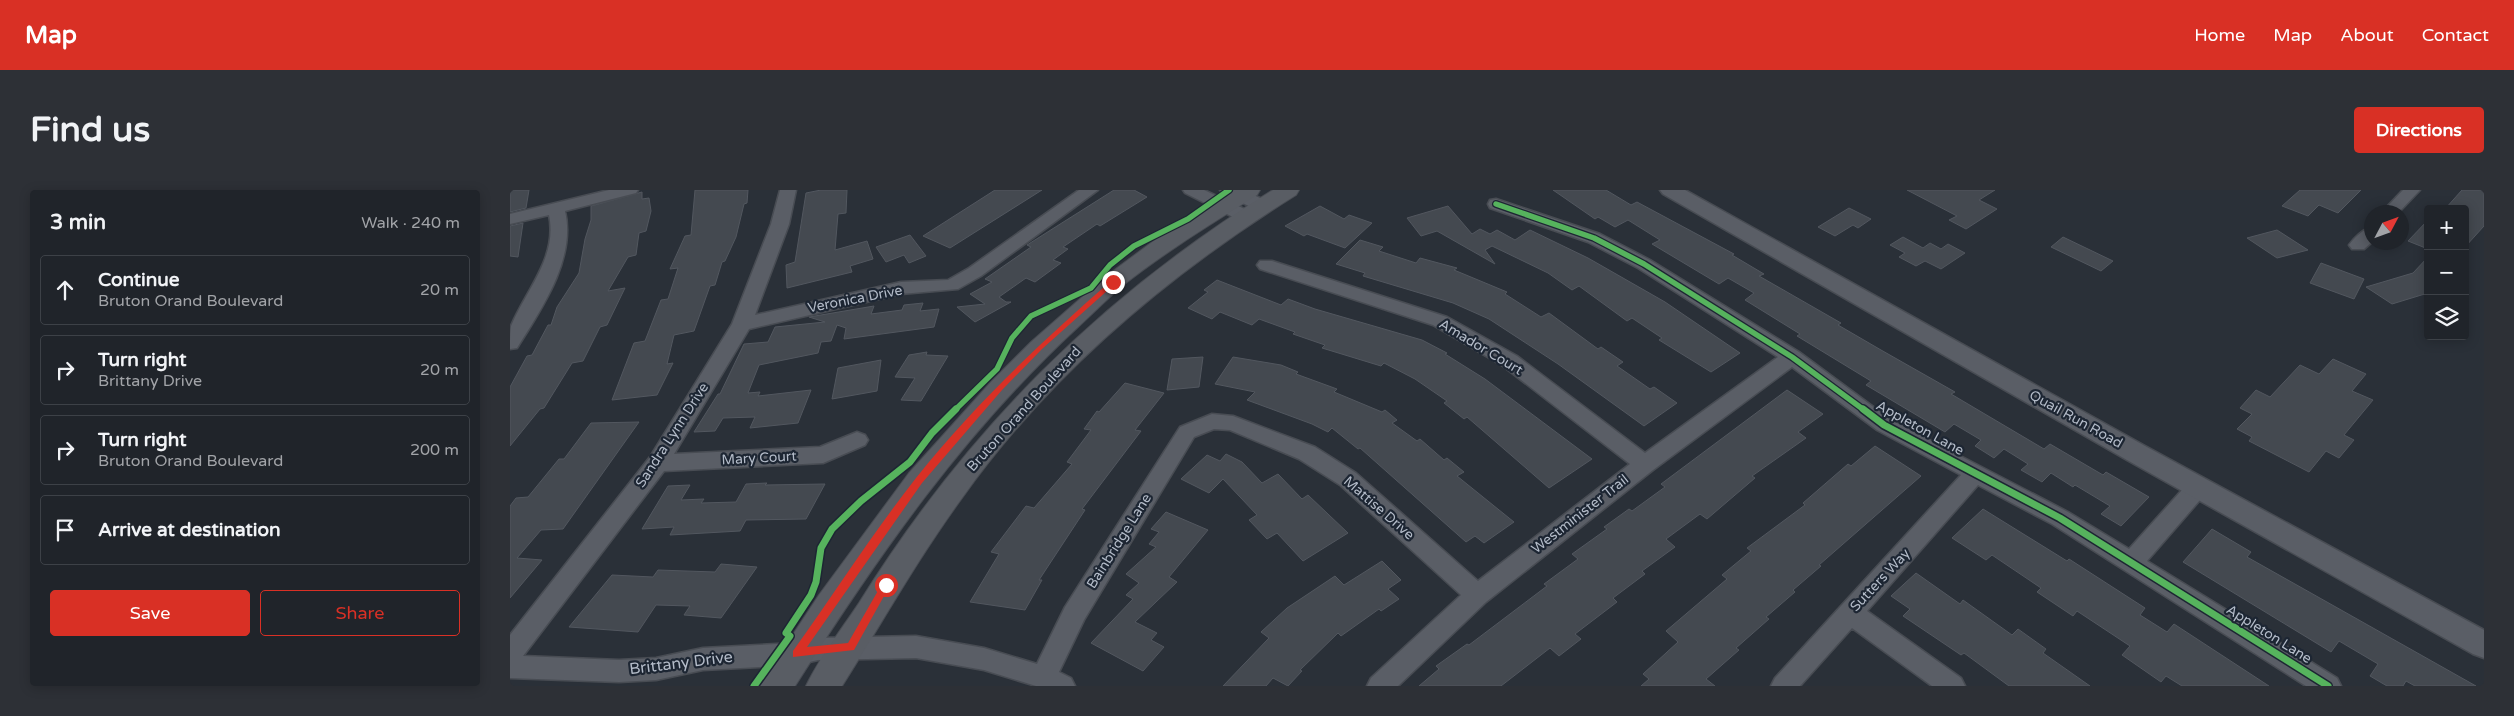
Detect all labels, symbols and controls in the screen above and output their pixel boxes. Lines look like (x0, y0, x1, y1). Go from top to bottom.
text: Map (25, 21, 77, 50)
text: Home (2194, 24, 2245, 46)
text: Map (2273, 24, 2312, 46)
text: About (2340, 24, 2394, 46)
text: Contact (2422, 24, 2489, 46)
button: Directions (2354, 107, 2484, 153)
text: Find us (30, 109, 150, 151)
north arrow (2364, 205, 2409, 250)
map controls (2424, 205, 2469, 340)
button: + (2424, 205, 2469, 250)
text: 3 min (50, 210, 106, 235)
text: Walk · 240 m (361, 213, 460, 233)
button: − (2424, 250, 2469, 295)
text: Continue (98, 269, 180, 291)
route end (1102, 271, 1125, 294)
icon: ahead (51, 276, 79, 304)
text: 20 m (420, 280, 459, 300)
street label: Veronica Drive (806, 281, 904, 317)
text: Bruton Orand Boulevard (98, 291, 283, 311)
button: layers (2424, 295, 2469, 340)
street label: Amador Court (1436, 315, 1527, 379)
street label: Bruton Orand Boulevard (963, 343, 1085, 475)
text: Turn right (98, 349, 186, 371)
icon: right (51, 356, 79, 384)
text: 20 m (420, 360, 459, 380)
text: Brittany Drive (98, 371, 202, 391)
street label: Sandra Lynn Drive (632, 379, 712, 491)
street label: Quail Run Road (2026, 386, 2126, 452)
street label: Appleton Lane (1873, 397, 1967, 459)
text: Turn right (98, 429, 186, 451)
icon: right (51, 436, 79, 464)
text: 200 m (410, 440, 459, 460)
street label: Mary Court (721, 448, 798, 468)
text: Bruton Orand Boulevard (98, 451, 283, 471)
street label: Westminister Trail (1528, 471, 1632, 557)
street label: Mattise Drive (1340, 473, 1418, 543)
street label: Bainbridge Lane (1083, 490, 1155, 592)
icon: arrive (51, 516, 79, 544)
text: Arrive at destination (98, 519, 281, 541)
street label: Sutters Way (1846, 545, 1914, 615)
route start (875, 574, 898, 597)
button: Save (50, 590, 250, 636)
button: Share (260, 590, 460, 636)
street label: Appleton Lane (2223, 601, 2315, 667)
street label: Brittany Drive (628, 647, 734, 679)

